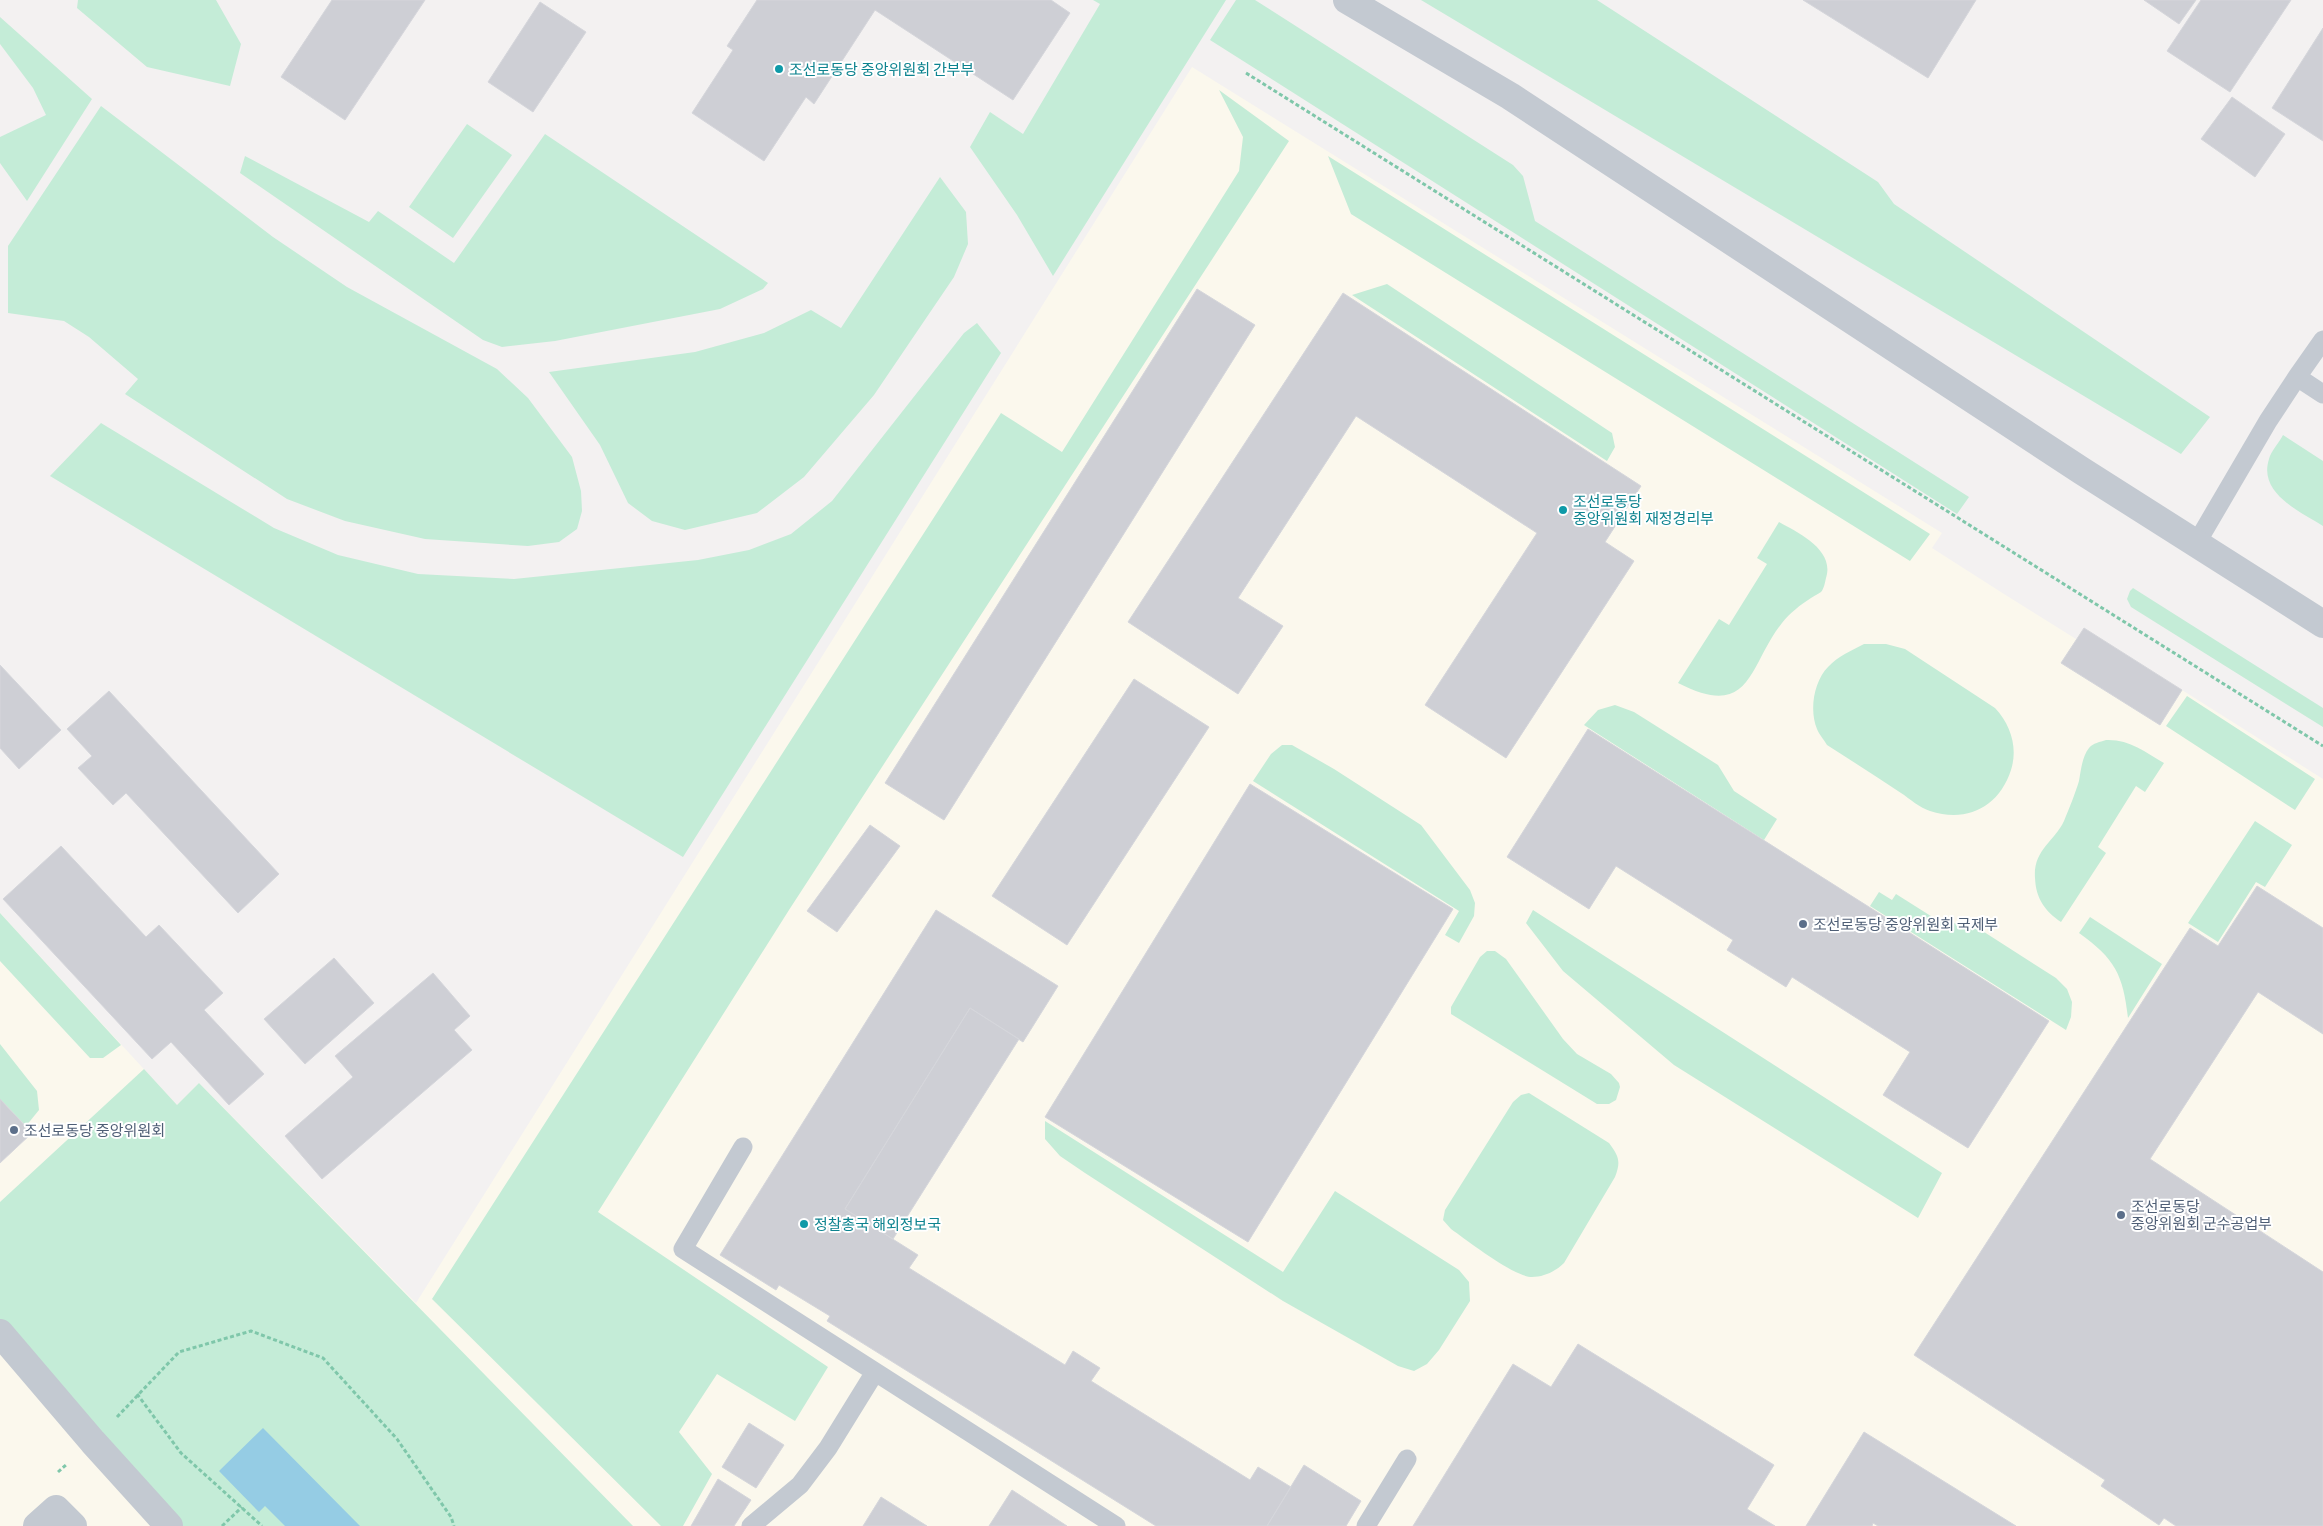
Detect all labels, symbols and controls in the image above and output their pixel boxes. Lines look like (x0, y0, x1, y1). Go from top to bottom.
place label: 조선로동당 중앙위원회 간부부 (789, 59, 974, 80)
marker: 조선로동당 중앙위원회 간부부 (773, 63, 785, 75)
place label: 조선로동당 중앙위원회 재정경리부 (1573, 491, 1714, 529)
marker: 조선로동당 중앙위원회 재정경리부 (1557, 504, 1569, 516)
place label: 조선로동당 중앙위원회 국제부 (1813, 914, 1998, 935)
marker: 조선로동당 중앙위원회 국제부 (1797, 918, 1809, 930)
place label: 조선로동당 중앙위원회 (24, 1120, 165, 1141)
marker: 조선로동당 중앙위원회 (8, 1124, 20, 1136)
place label: 조선로동당 중앙위원회 군수공업부 (2131, 1196, 2272, 1234)
marker: 조선로동당 중앙위원회 군수공업부 (2115, 1209, 2127, 1221)
place label: 정찰총국 해외정보국 (814, 1214, 941, 1235)
marker: 정찰총국 해외정보국 (798, 1218, 810, 1230)

